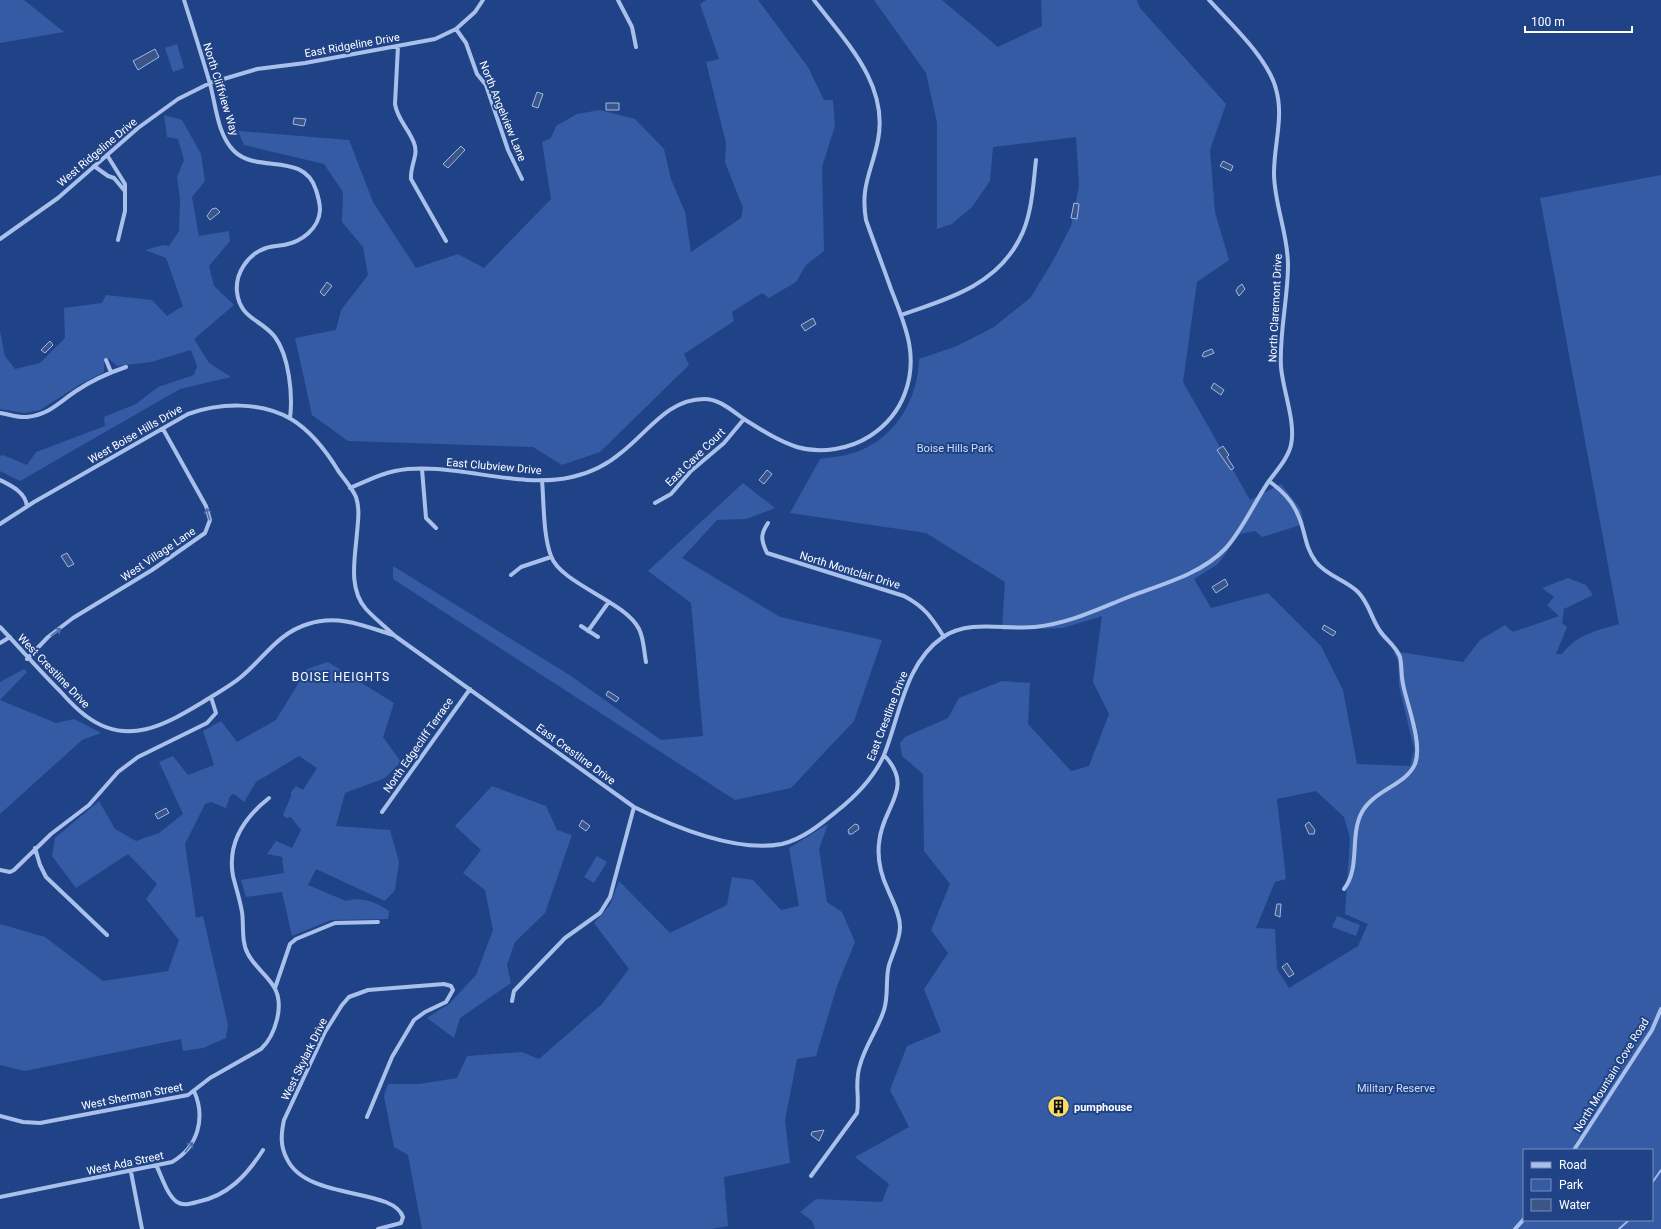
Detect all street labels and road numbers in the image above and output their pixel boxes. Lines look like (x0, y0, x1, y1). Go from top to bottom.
street label: East Ridgeline Drive (303, 31, 401, 60)
street label: North Cliffview Way (200, 41, 241, 138)
street label: North Angelview Lane (476, 59, 529, 163)
street label: West Ridgeline Drive (55, 115, 140, 189)
street label: North Claremont Drive (1266, 253, 1285, 363)
street label: West Boise Hills Drive (86, 402, 185, 467)
street label: East Cave Court (663, 425, 728, 489)
street label: East Clubview Drive (446, 456, 542, 477)
street label: West Village Lane (119, 525, 198, 584)
street label: North Montclair Drive (798, 549, 902, 592)
street label: West Crestline Drive (15, 632, 92, 711)
street label: East Crestline Drive (864, 669, 911, 763)
street label: North Edgecliff Terrace (381, 695, 456, 795)
street label: East Crestline Drive (534, 721, 618, 788)
street label: West Skylark Drive (279, 1016, 330, 1103)
street label: North Mountain Cove Road (1571, 1016, 1652, 1135)
street label: West Sherman Street (80, 1080, 184, 1113)
street label: West Ada Street (85, 1149, 165, 1178)

